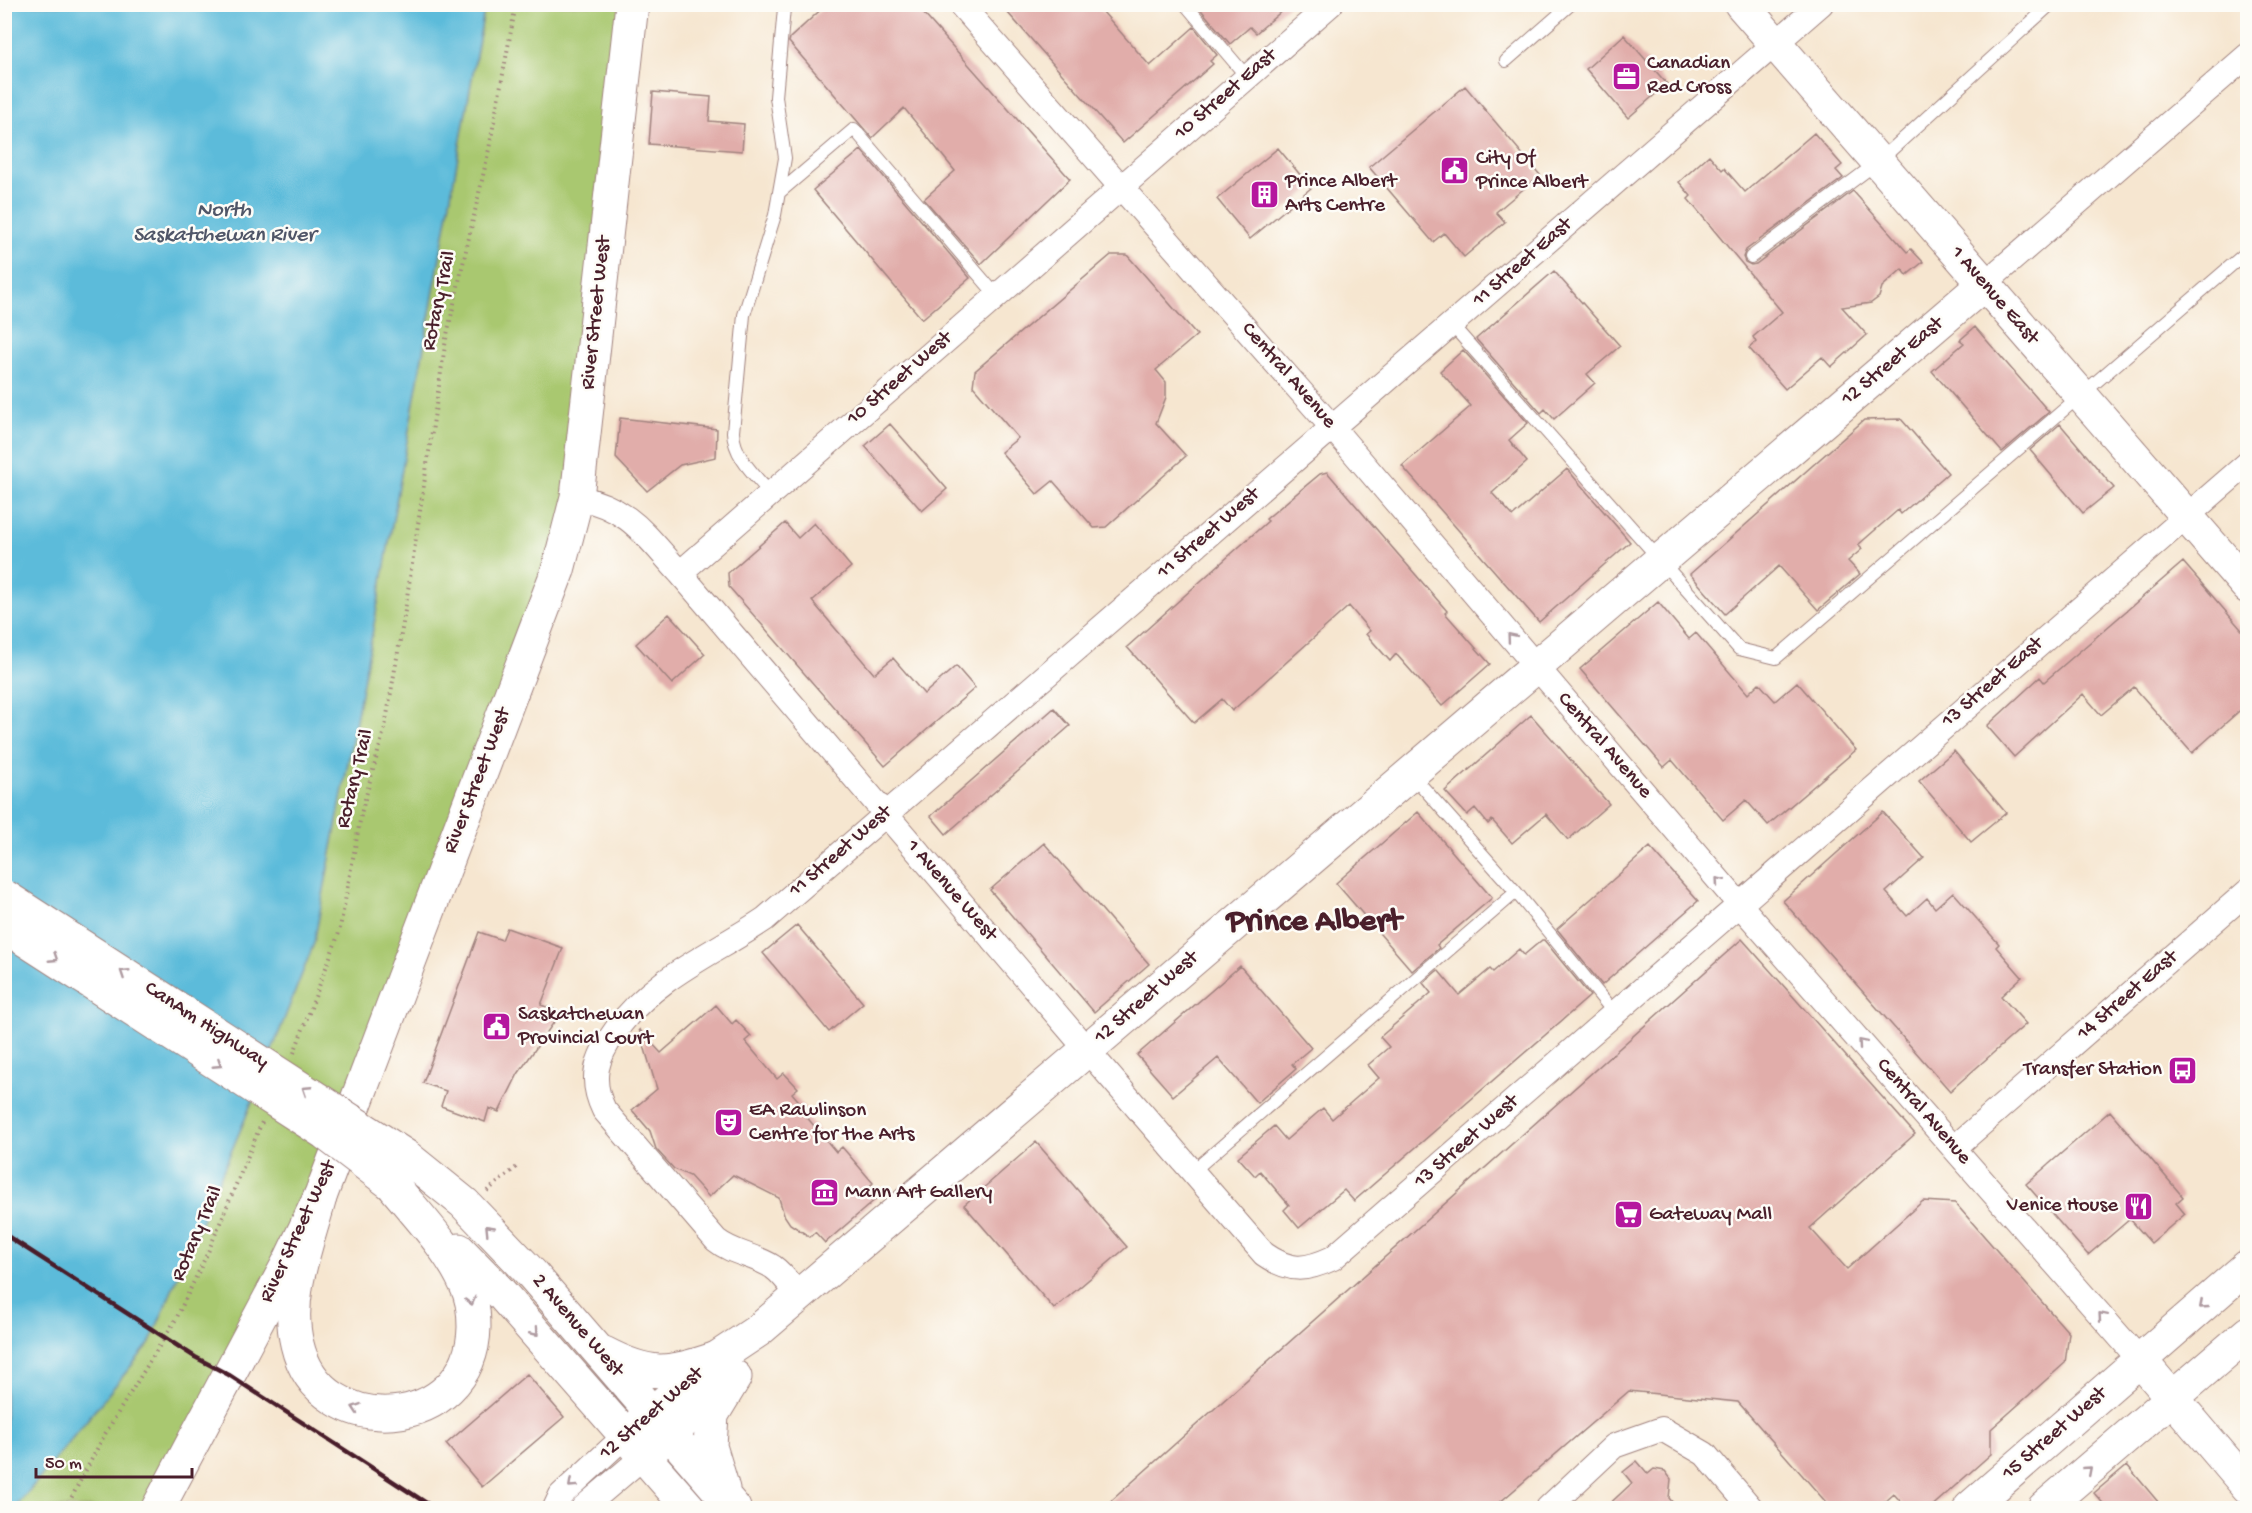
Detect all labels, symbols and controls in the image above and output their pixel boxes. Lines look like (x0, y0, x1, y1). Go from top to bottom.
street label: 10 Street East (1169, 42, 1284, 147)
place label: Canadian Red Cross (1647, 52, 1733, 101)
office icon: Canadian Red Cross (1610, 60, 1642, 92)
place label: City Of Prince Albert (1475, 147, 1590, 196)
public building icon: City Of Prince Albert (1439, 155, 1471, 187)
place label: Prince Albert Arts Centre (1284, 170, 1399, 219)
building icon: Prince Albert Arts Centre (1248, 178, 1280, 210)
water label: North Saskatchewan River (133, 198, 319, 249)
street label: 11 Street East (1467, 211, 1580, 314)
street label: River Street West (577, 233, 618, 391)
street label: 1 Avenue East (1944, 241, 2045, 352)
street label: Rotary Trail (417, 249, 463, 353)
street label: 12 Street East (1836, 310, 1951, 413)
street label: Central Avenue (1235, 318, 1342, 435)
street label: 10 Street West (841, 325, 960, 432)
street label: 11 Street West (1152, 481, 1267, 586)
street label: 13 Street East (1936, 631, 2051, 735)
one-way arrow (1507, 633, 1518, 644)
street label: Central Avenue (1551, 688, 1658, 805)
street label: River Street West (439, 702, 518, 857)
street label: Rotary Trail (332, 727, 380, 831)
street label: 11 Street West (784, 799, 899, 904)
street label: 1 Avenue West (899, 834, 1004, 949)
one-way arrow (1716, 877, 1727, 888)
district label: Prince Albert (1224, 904, 1405, 942)
street label: 12 Street West (1089, 944, 1206, 1051)
street label: 14 Street East (2072, 944, 2185, 1047)
one-way arrow (47, 951, 58, 962)
one-way arrow (120, 969, 131, 980)
street label: CanAm Highway (139, 976, 273, 1076)
place label: Saskatchewan Provincial Court (517, 1003, 655, 1052)
public building icon: Saskatchewan Provincial Court (481, 1011, 513, 1043)
one-way arrow (1858, 1039, 1869, 1050)
street label: Central Avenue (1870, 1054, 1977, 1171)
bus stop icon: Transfer Station (2167, 1054, 2199, 1086)
one-way arrow (212, 1056, 222, 1068)
place label: Transfer Station (2022, 1058, 2162, 1083)
one-way arrow (301, 1086, 312, 1097)
street label: 13 Street West (1409, 1088, 1526, 1195)
place label: EA Rawlinson Centre for the Arts (749, 1099, 916, 1148)
theatre icon: EA Rawlinson Centre for the Arts (712, 1107, 744, 1139)
street label: River Street West (255, 1155, 344, 1307)
museum icon: Mann Art Gallery (808, 1177, 840, 1209)
place label: Mann Art Gallery (845, 1181, 992, 1206)
street label: Rotary Trail (167, 1183, 229, 1285)
restaurant icon: Venice House (2123, 1190, 2155, 1222)
place label: Venice House (2006, 1194, 2119, 1219)
supermarket icon: Gateway Mall (1612, 1199, 1644, 1231)
place label: Gateway Mall (1649, 1203, 1772, 1228)
one-way arrow (485, 1225, 496, 1235)
street label: 2 Avenue West (525, 1269, 630, 1384)
one-way arrow (464, 1295, 476, 1306)
one-way arrow (2199, 1298, 2210, 1309)
one-way arrow (2098, 1312, 2109, 1323)
one-way arrow (528, 1325, 539, 1336)
street label: 12 Street West (594, 1360, 711, 1467)
street label: 15 Street West (1997, 1380, 2114, 1487)
one-way arrow (351, 1403, 362, 1416)
scale bar (36, 1441, 192, 1479)
text: 50 m (45, 1454, 82, 1475)
one-way arrow (2081, 1467, 2092, 1478)
one-way arrow (569, 1477, 579, 1488)

